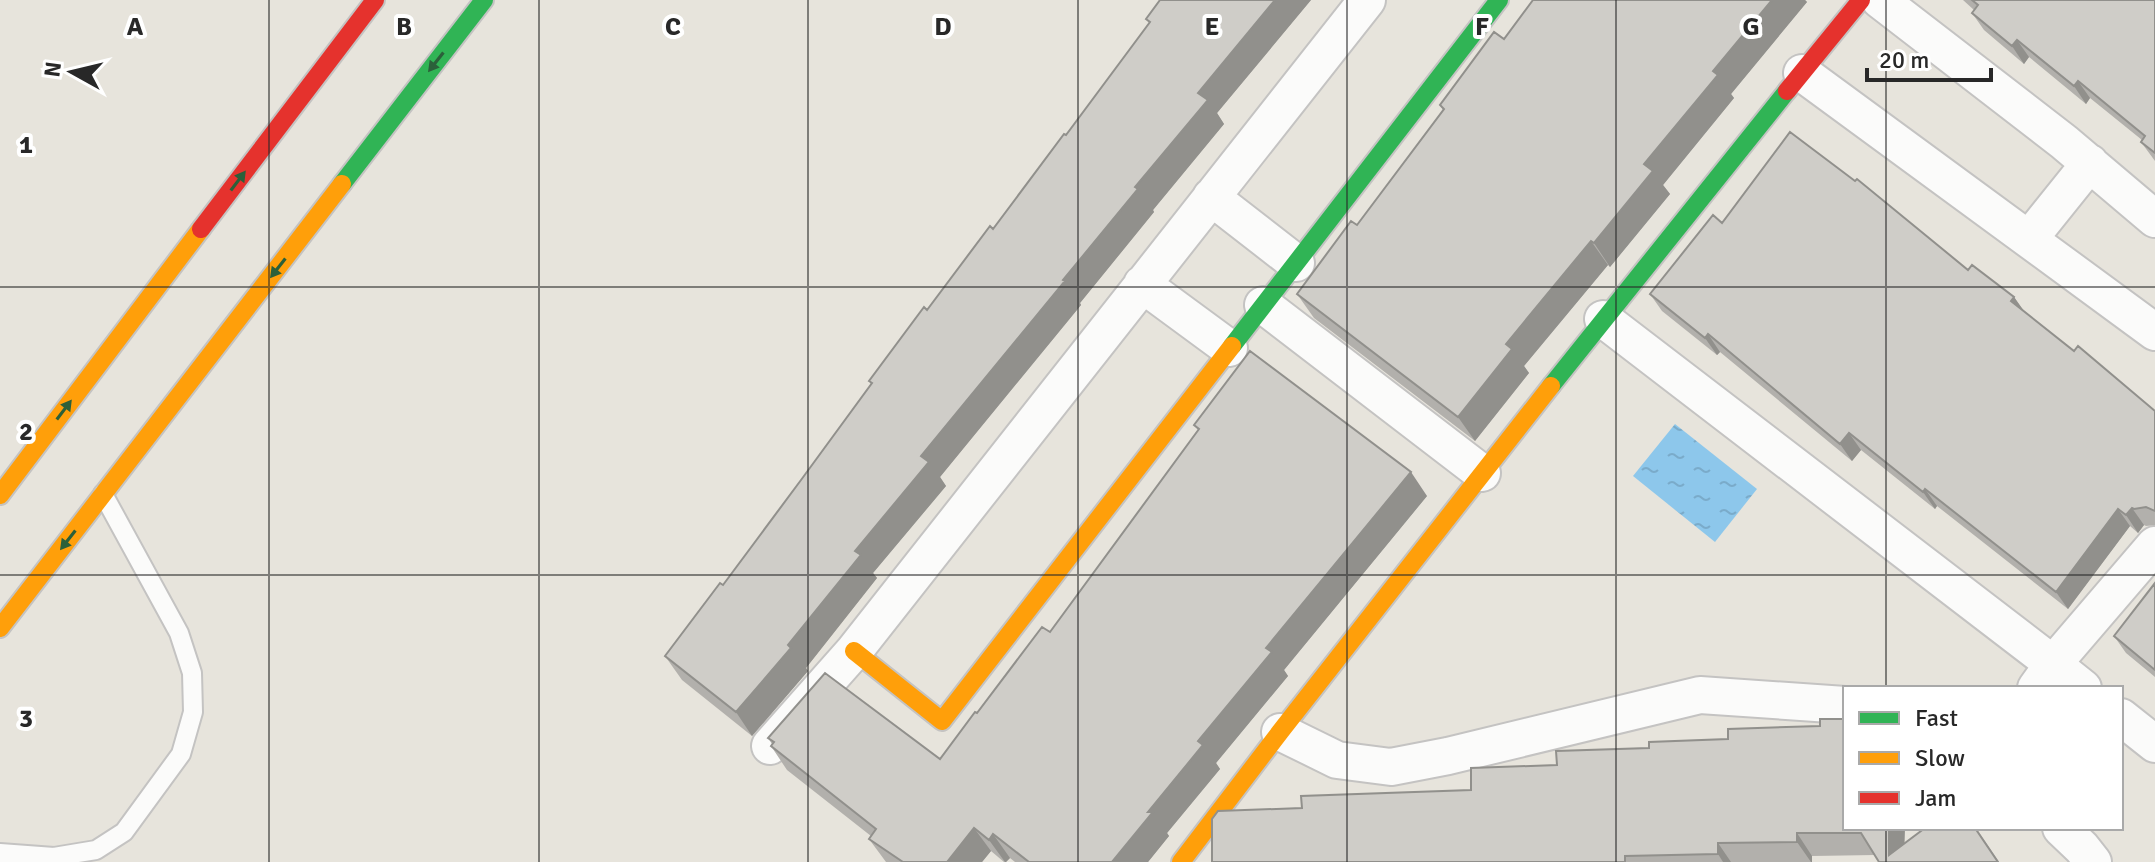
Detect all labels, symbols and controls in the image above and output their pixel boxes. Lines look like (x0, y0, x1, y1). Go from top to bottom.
text: A (127, 11, 144, 43)
text: B (396, 11, 412, 43)
text: C (665, 11, 681, 43)
text: D (934, 11, 952, 43)
text: E (1205, 11, 1219, 43)
text: F (1475, 11, 1489, 43)
text: G (1742, 11, 1760, 43)
north arrow (32, 32, 112, 112)
scale bar (1867, 32, 1991, 82)
text: 20 m (1879, 45, 1929, 75)
one-way arrow (429, 52, 445, 72)
text: N (38, 60, 67, 79)
text: 1 (19, 129, 33, 161)
one-way arrow (230, 171, 246, 191)
one-way arrow (270, 257, 286, 278)
one-way arrow (56, 400, 72, 420)
text: 2 (19, 416, 33, 448)
one-way arrow (60, 530, 76, 550)
legend (1843, 686, 2123, 830)
text: 3 (19, 703, 33, 735)
text: Fast (1915, 703, 1958, 733)
text: Slow (1915, 743, 1965, 773)
text: Jam (1915, 783, 1956, 813)

